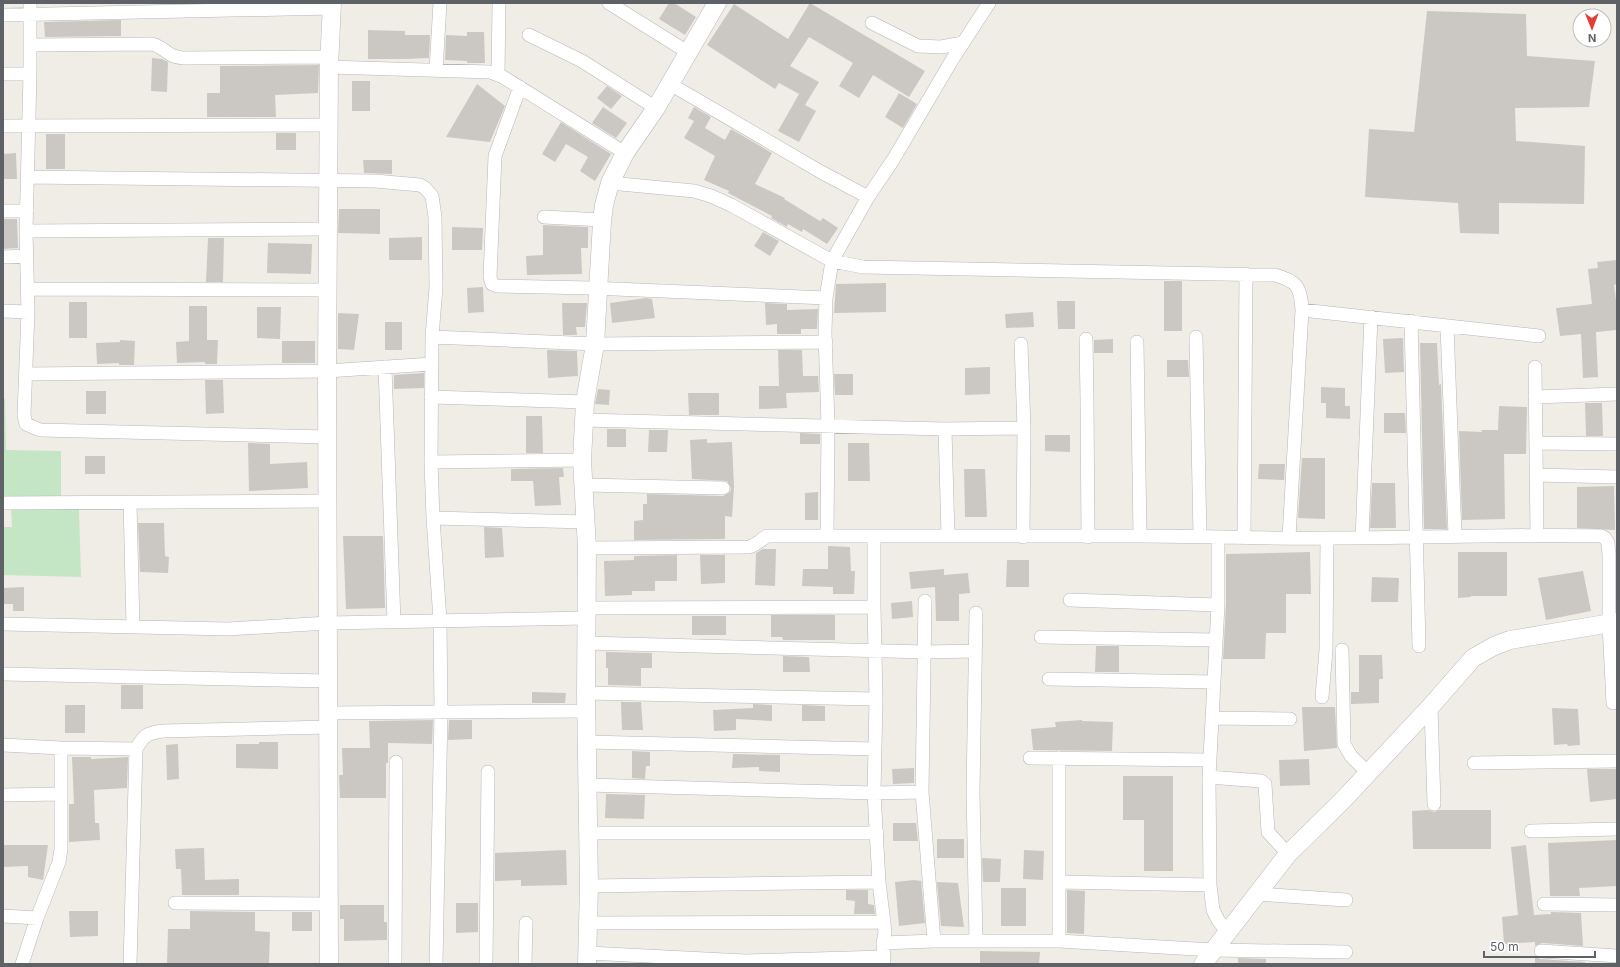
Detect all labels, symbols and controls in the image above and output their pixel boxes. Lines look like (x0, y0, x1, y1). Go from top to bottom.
north arrow (1572, 8, 1612, 48)
text: N (1588, 31, 1596, 45)
scale bar (1484, 933, 1595, 959)
text: 50 m (1490, 939, 1519, 954)

